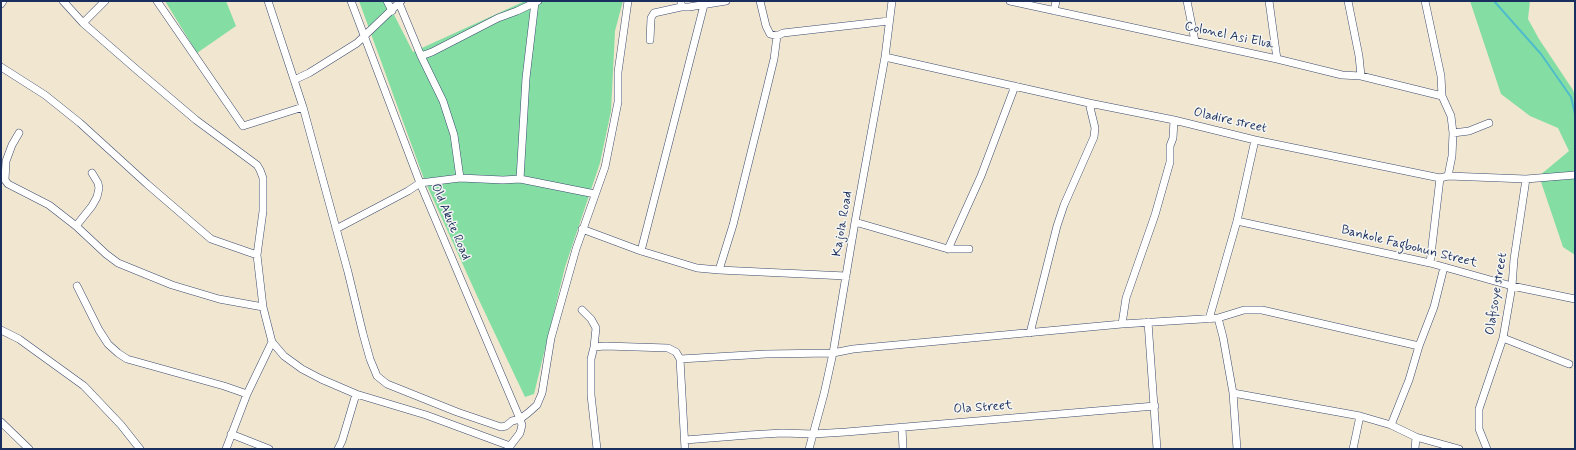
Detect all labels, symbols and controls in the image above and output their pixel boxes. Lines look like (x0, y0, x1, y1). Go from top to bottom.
street label: Colonel Asi Elua (1183, 19, 1275, 53)
street label: Oladire street (1192, 105, 1268, 137)
street label: Old Akute Road (427, 181, 473, 263)
street label: Kajola Road (830, 190, 856, 258)
street label: Bankole Fagbohun Street (1339, 223, 1479, 271)
street label: Olafisoye street (1483, 252, 1511, 336)
street label: Ola Street (953, 398, 1013, 418)

